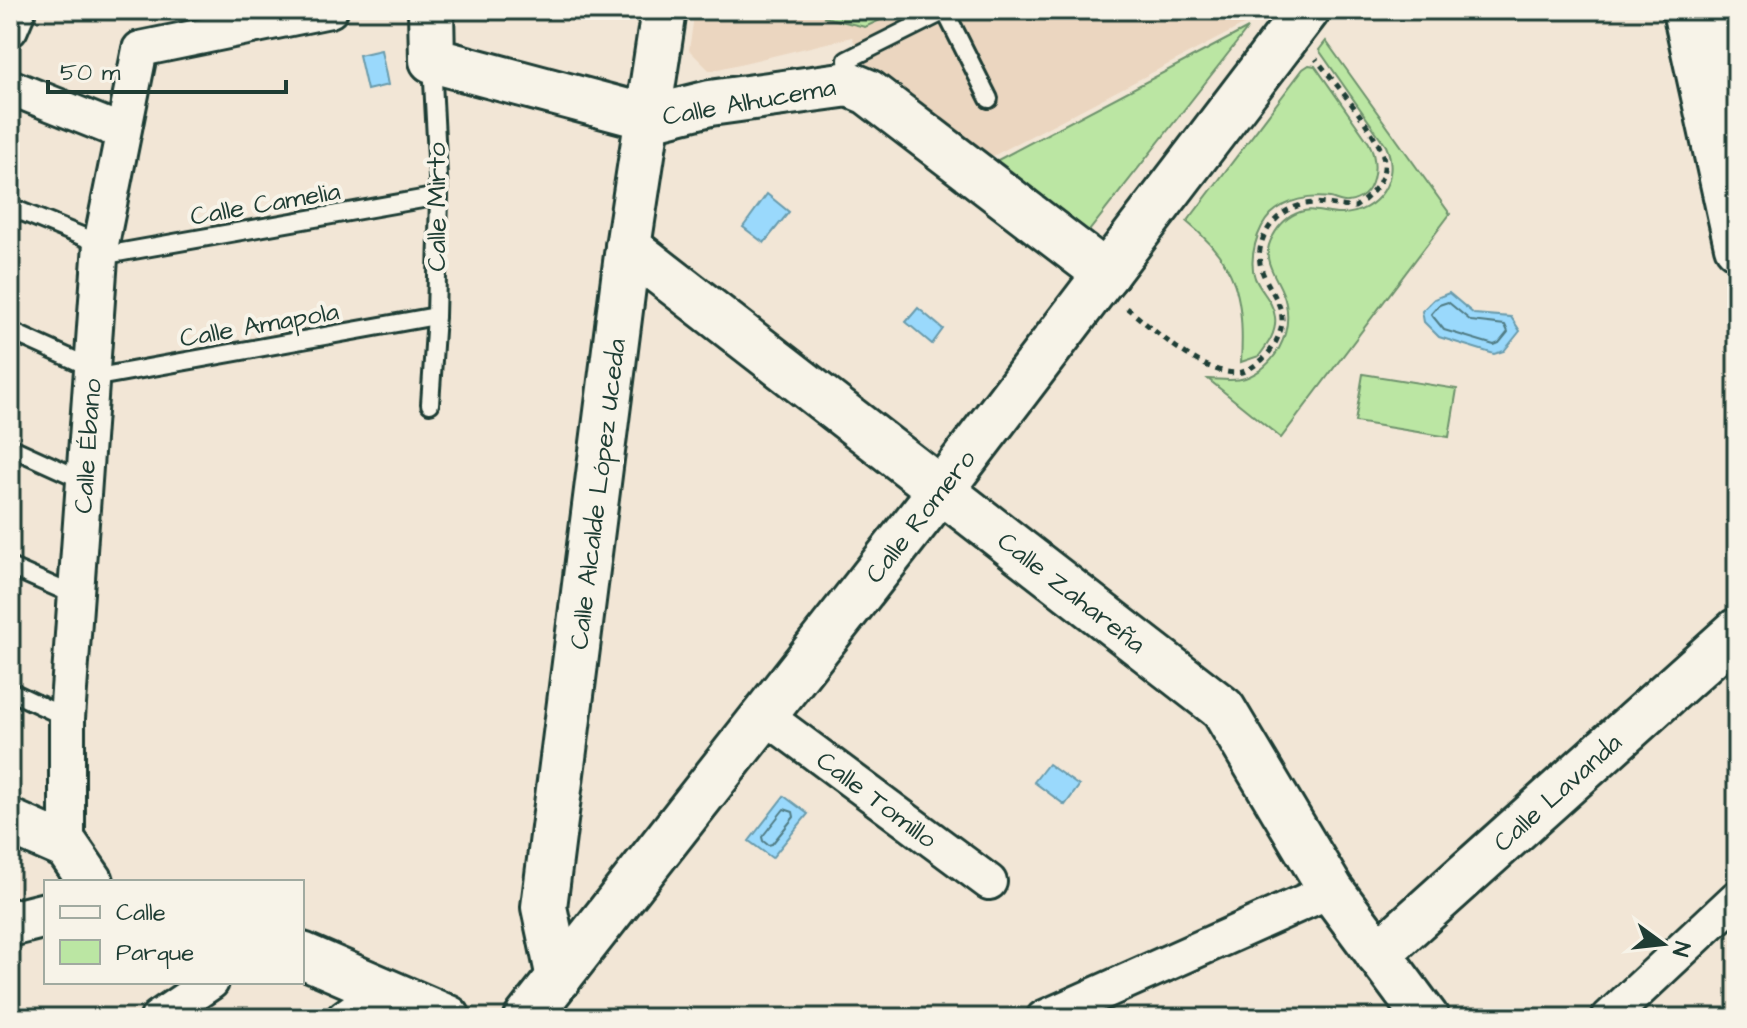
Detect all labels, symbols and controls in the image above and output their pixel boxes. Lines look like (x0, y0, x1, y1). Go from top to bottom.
scale bar (48, 44, 286, 94)
text: 50 m (60, 56, 121, 90)
street label: Calle Alhucema (660, 69, 839, 135)
street label: Calle Mirto (419, 142, 455, 272)
street label: Calle Camelia (187, 173, 343, 235)
street label: Calle Amapola (177, 293, 341, 357)
street label: Calle Alcalde López Uceda (561, 337, 635, 652)
street label: Calle Ébano (65, 377, 111, 515)
street label: Calle Romero (857, 442, 985, 591)
street label: Calle Zahareña (990, 524, 1153, 662)
street label: Calle Lavanda (1486, 725, 1630, 860)
street label: Calle Tomillo (809, 743, 944, 857)
legend (44, 880, 304, 984)
text: Calle (116, 896, 166, 930)
north arrow (1623, 904, 1703, 984)
text: Parque (116, 936, 194, 970)
text: N (1664, 938, 1698, 960)

